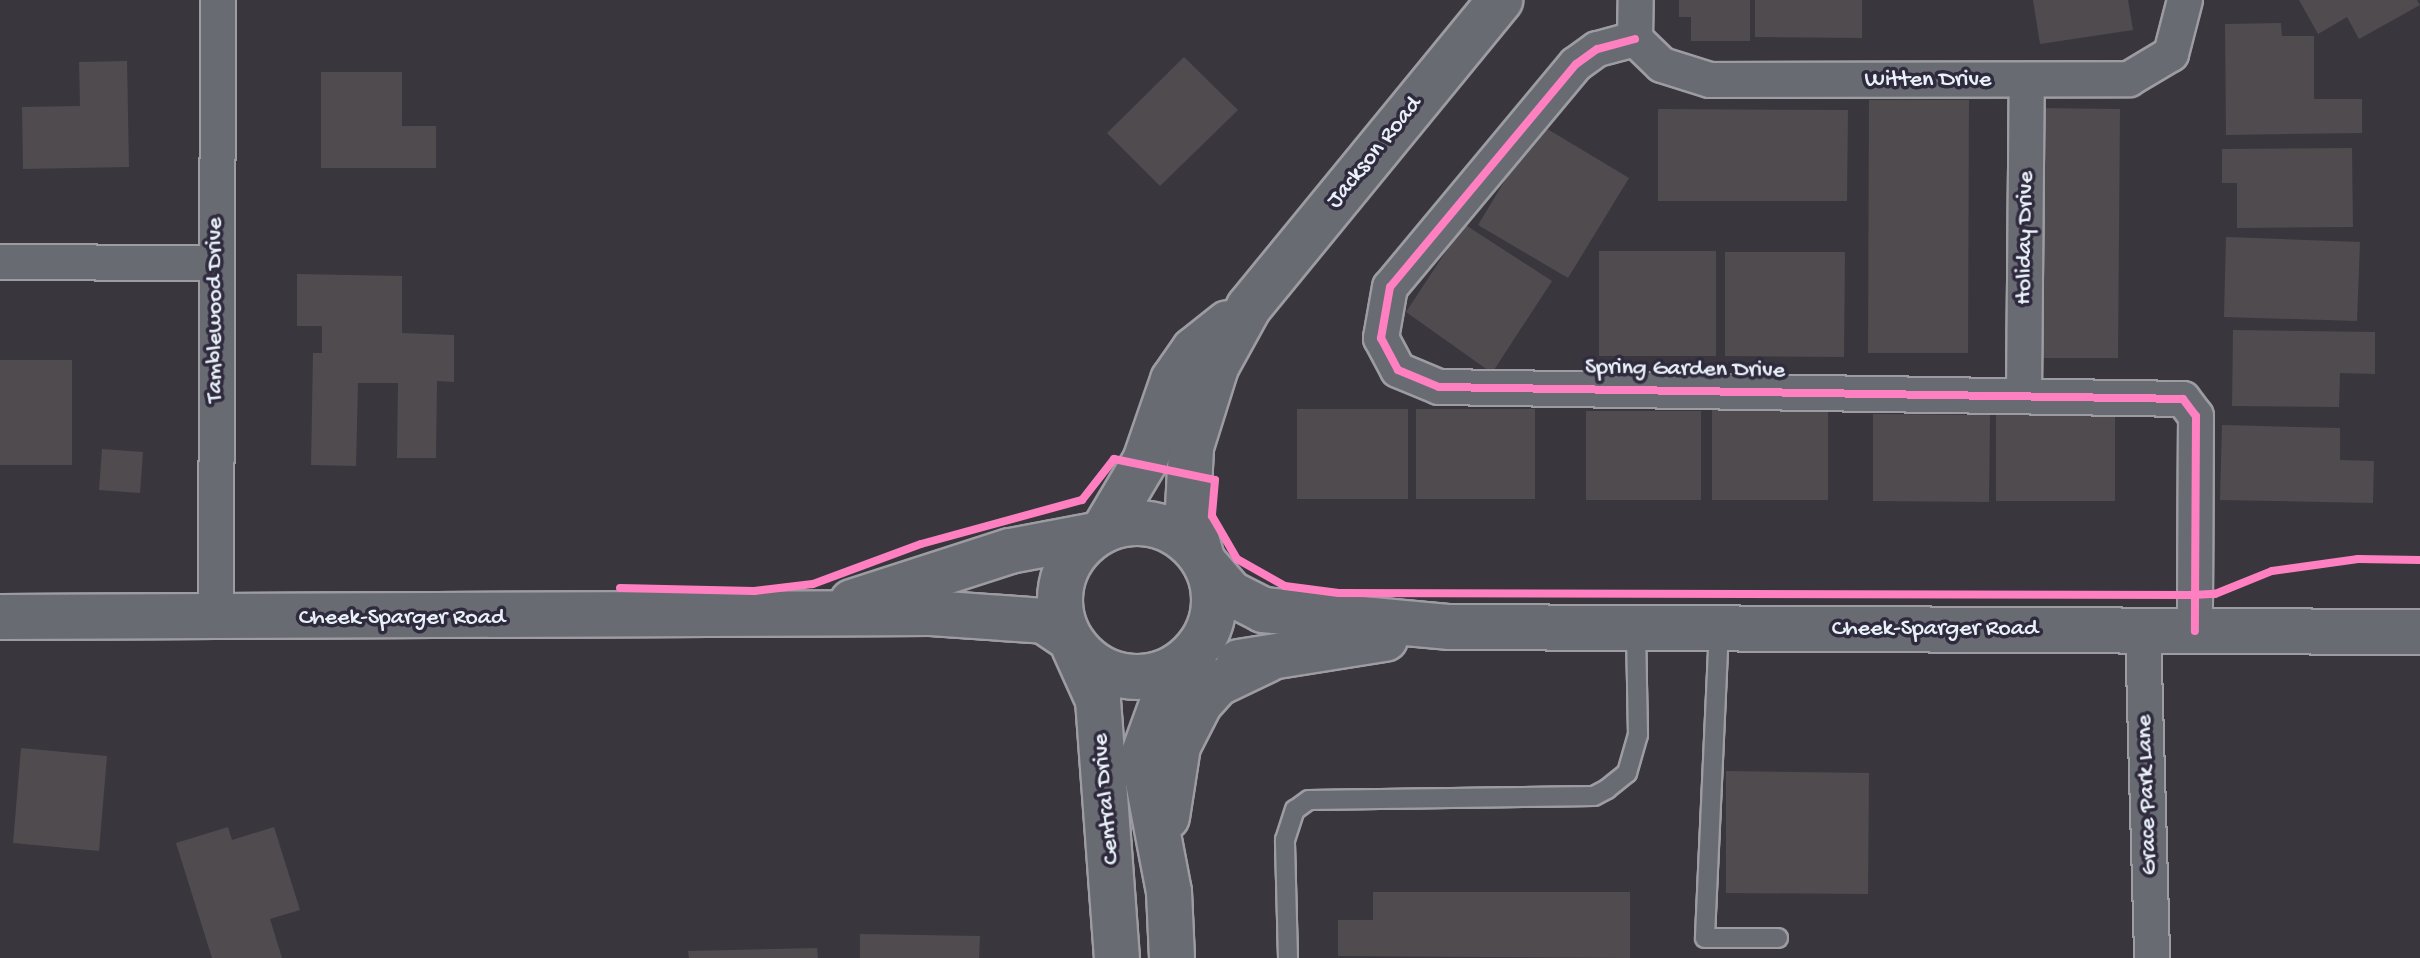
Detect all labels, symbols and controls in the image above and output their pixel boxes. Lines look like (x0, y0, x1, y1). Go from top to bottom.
street label: Witten Drive (1865, 67, 1991, 95)
street label: Jackson Road (1321, 91, 1429, 215)
street label: Holiday Drive (2010, 171, 2042, 305)
street label: Tamblewood Drive (202, 217, 230, 403)
street label: Spring Garden Drive (1585, 354, 1785, 386)
street label: Cheek-Sparger Road (299, 605, 505, 633)
street label: Cheek-Sparger Road (1832, 616, 2038, 644)
street label: Grace Park Lane (2131, 714, 2165, 876)
street label: Central Drive (1087, 732, 1127, 866)

